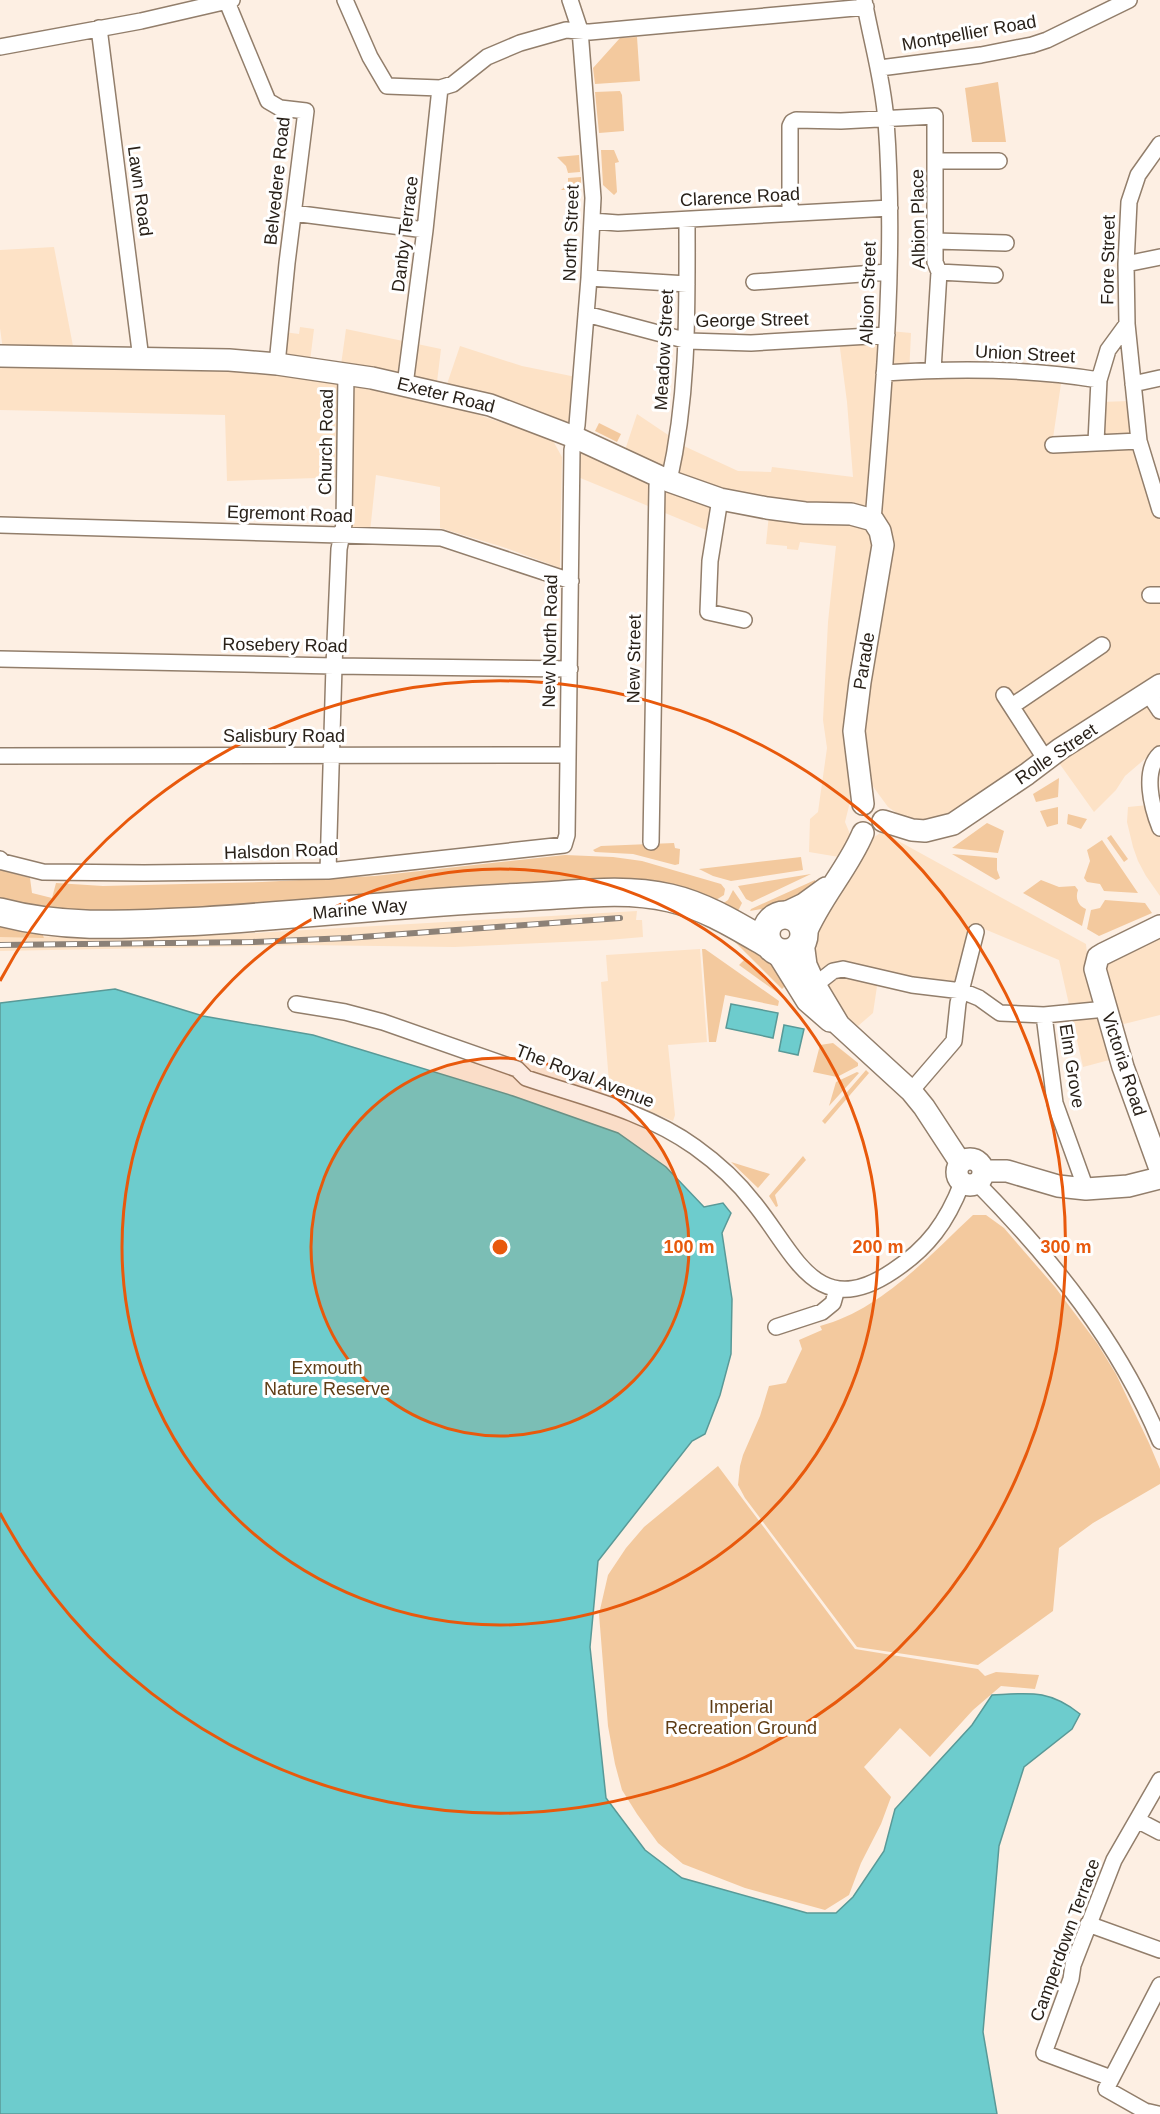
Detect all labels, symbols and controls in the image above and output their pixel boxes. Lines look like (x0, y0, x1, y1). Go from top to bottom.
street label: Montpellier Road (900, 11, 1038, 55)
street label: Belvedere Road (260, 116, 294, 246)
street label: Lawn Road (124, 145, 156, 237)
street label: Albion Place (907, 169, 929, 269)
street label: Danby Terrace (388, 175, 422, 293)
street label: North Street (559, 184, 583, 282)
street label: Clarence Road (680, 184, 800, 210)
street label: Fore Street (1097, 215, 1119, 305)
street label: Albion Street (856, 241, 880, 345)
street label: Meadow Street (651, 289, 677, 411)
street label: George Street (695, 309, 809, 331)
street label: Union Street (975, 341, 1075, 367)
street label: Exeter Road (395, 373, 497, 417)
street label: Church Road (315, 389, 337, 495)
street label: Egremont Road (227, 502, 353, 526)
street label: New North Road (539, 574, 561, 708)
street label: New Street (623, 614, 645, 704)
street label: Parade (850, 631, 878, 691)
street label: Rosebery Road (222, 634, 348, 656)
street label: Rolle Street (1011, 719, 1101, 789)
street label: Salisbury Road (223, 726, 345, 746)
street label: Halsdon Road (224, 839, 338, 863)
street label: Marine Way (312, 895, 408, 923)
street label: Victoria Road (1098, 1010, 1150, 1118)
street label: Elm Grove (1055, 1022, 1089, 1110)
street label: The Royal Avenue (513, 1040, 657, 1112)
centre of rings (490, 1237, 510, 1257)
text: 100 m (663, 1237, 715, 1257)
text: 200 m (852, 1237, 904, 1257)
text: 300 m (1040, 1237, 1092, 1257)
park label: Exmouth Nature Reserve (264, 1358, 390, 1399)
park label: Imperial Recreation Ground (665, 1697, 817, 1738)
street label: Camperdown Terrace (1026, 1856, 1104, 2024)

